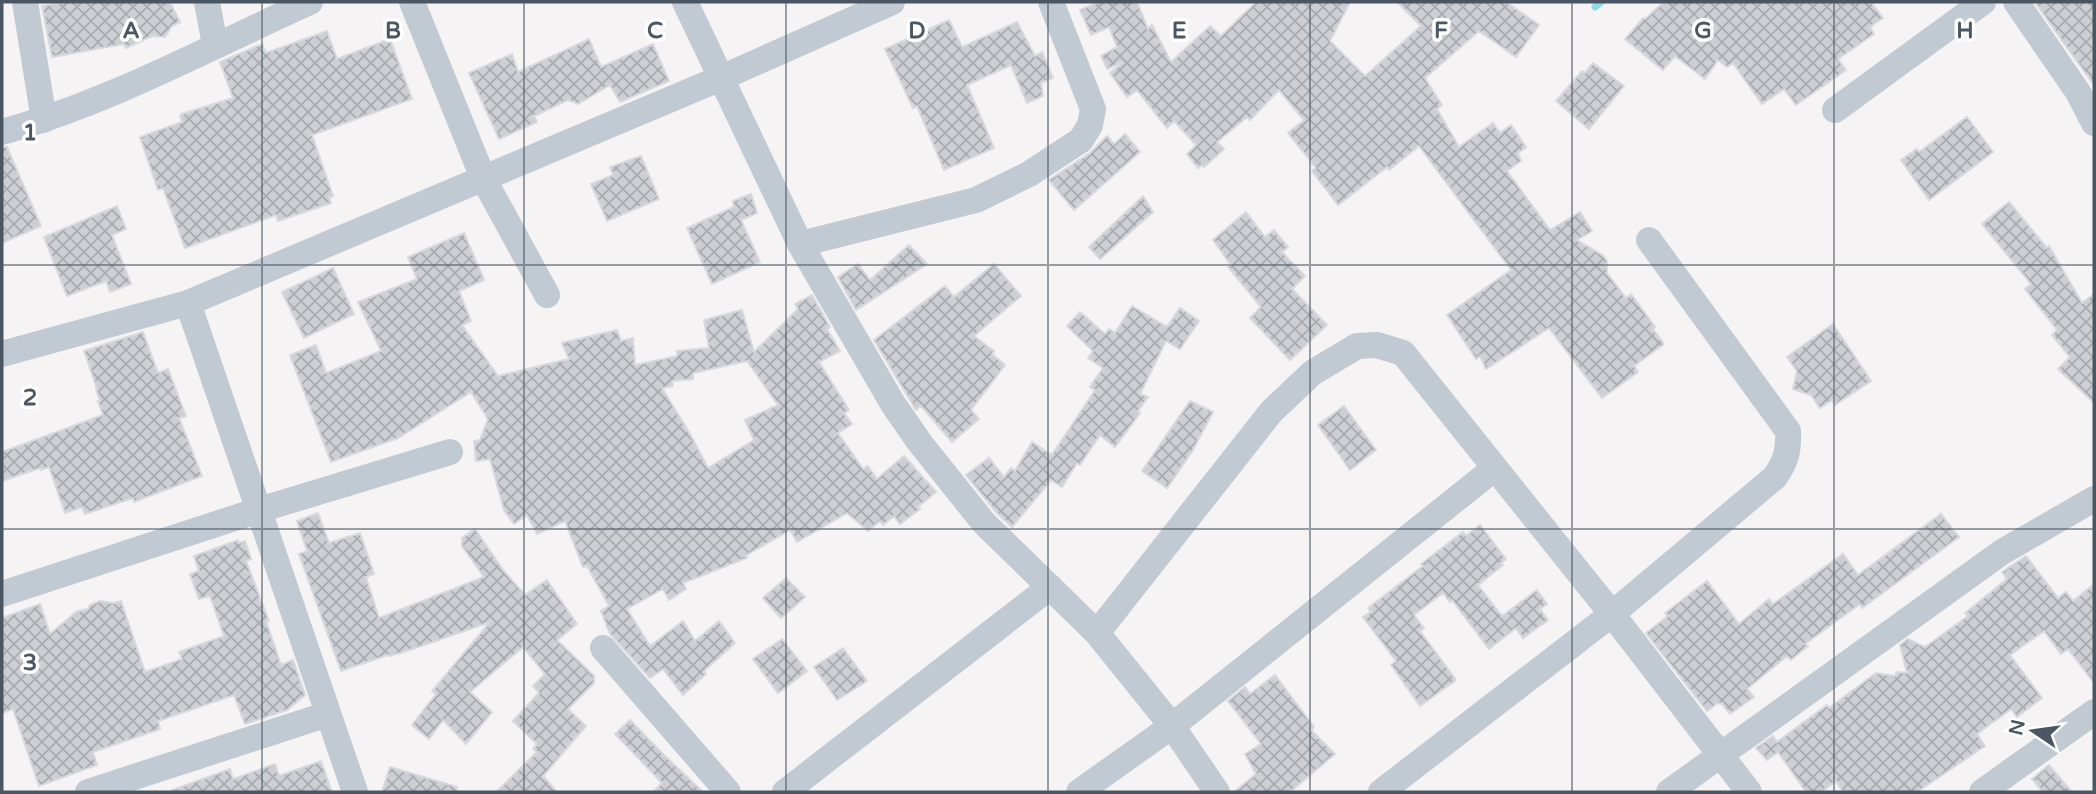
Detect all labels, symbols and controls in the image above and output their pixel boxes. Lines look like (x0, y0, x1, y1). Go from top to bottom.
text: A (122, 17, 140, 45)
text: B (385, 17, 401, 45)
text: C (647, 17, 663, 45)
text: D (908, 17, 926, 45)
text: E (1172, 17, 1186, 45)
text: F (1434, 17, 1448, 45)
text: G (1694, 17, 1712, 45)
text: H (1956, 17, 1974, 45)
text: 1 (23, 119, 37, 147)
text: 2 (23, 384, 37, 412)
text: 3 (23, 649, 37, 677)
north arrow (1998, 696, 2068, 766)
text: N (2005, 717, 2030, 737)

